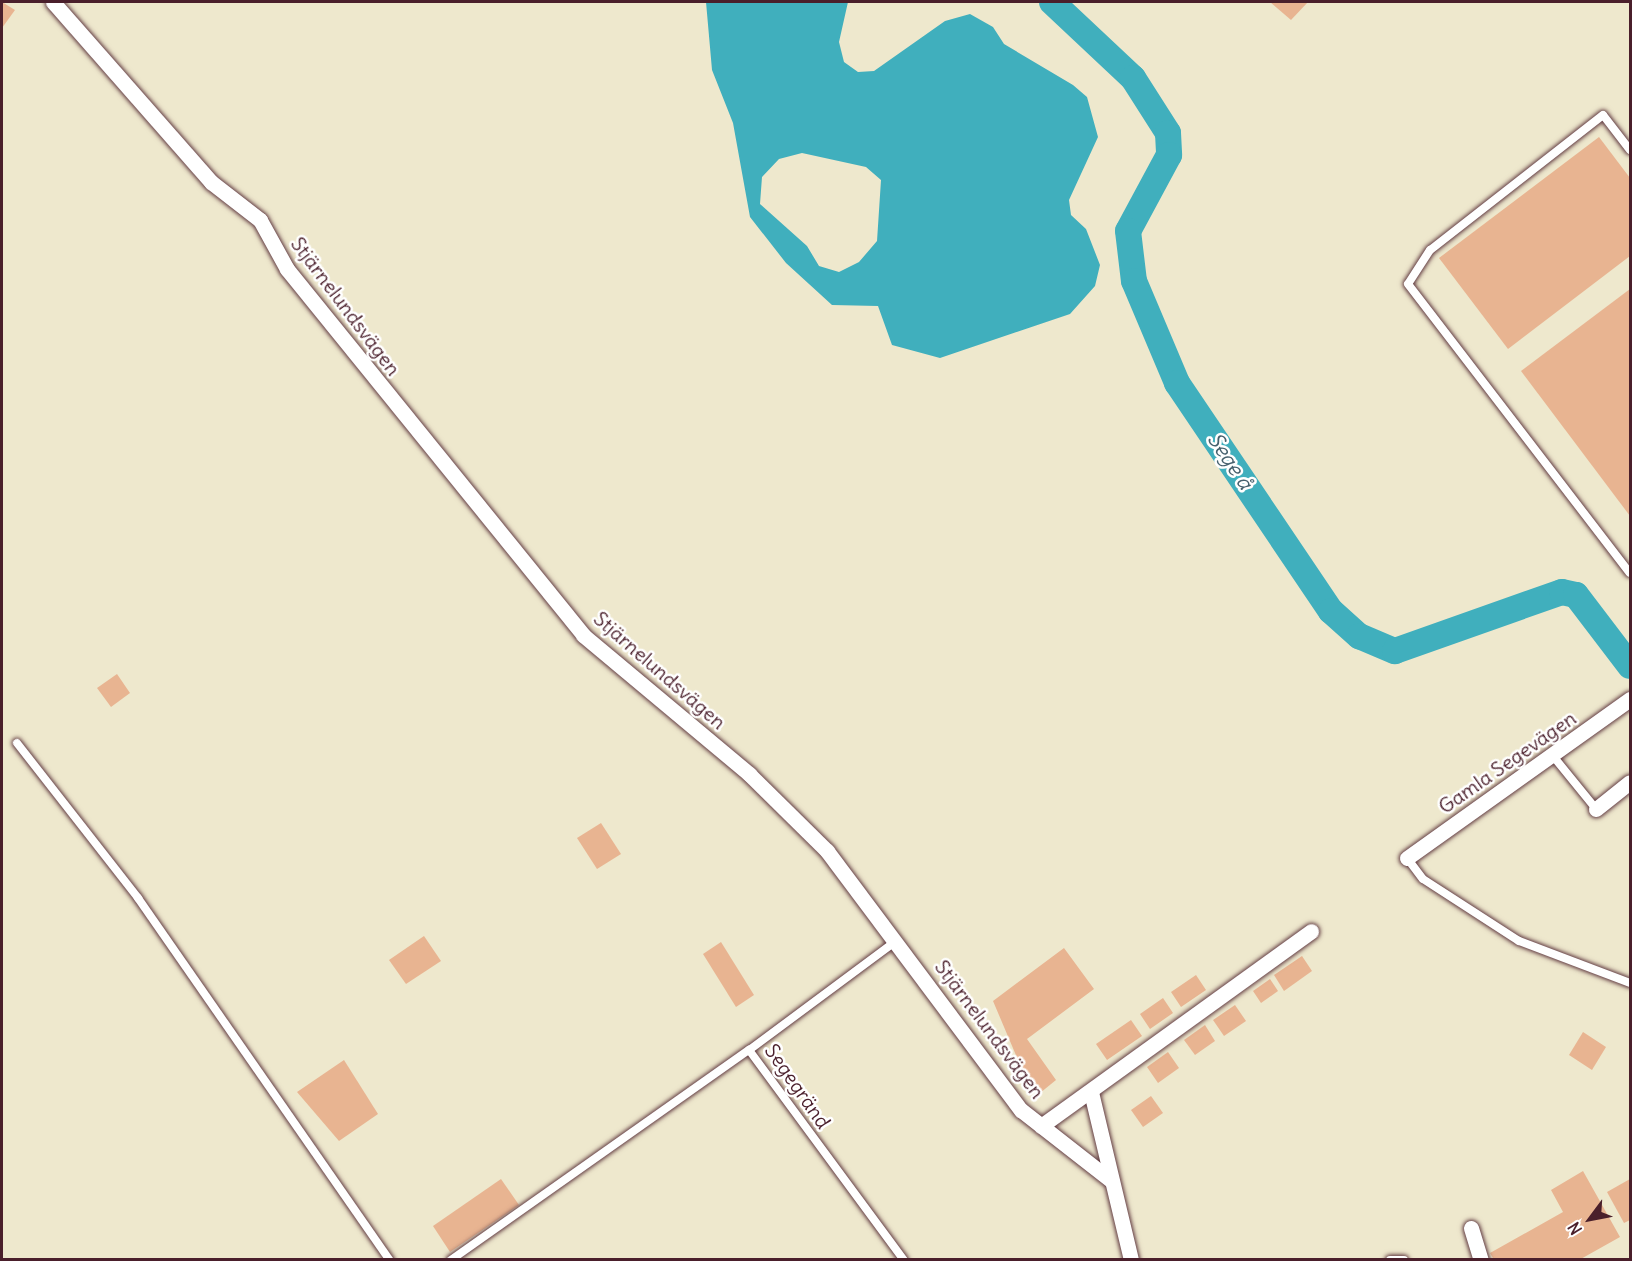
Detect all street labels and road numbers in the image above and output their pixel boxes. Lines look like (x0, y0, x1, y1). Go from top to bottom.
street label: Stjärnelundsvägen (286, 232, 406, 380)
street label: Stjärnelundsvägen (589, 606, 731, 734)
street label: Gamla Segevägen (1434, 706, 1580, 818)
street label: Stjärnelundsvägen (930, 955, 1050, 1103)
street label: Segegränd (760, 1039, 836, 1133)

